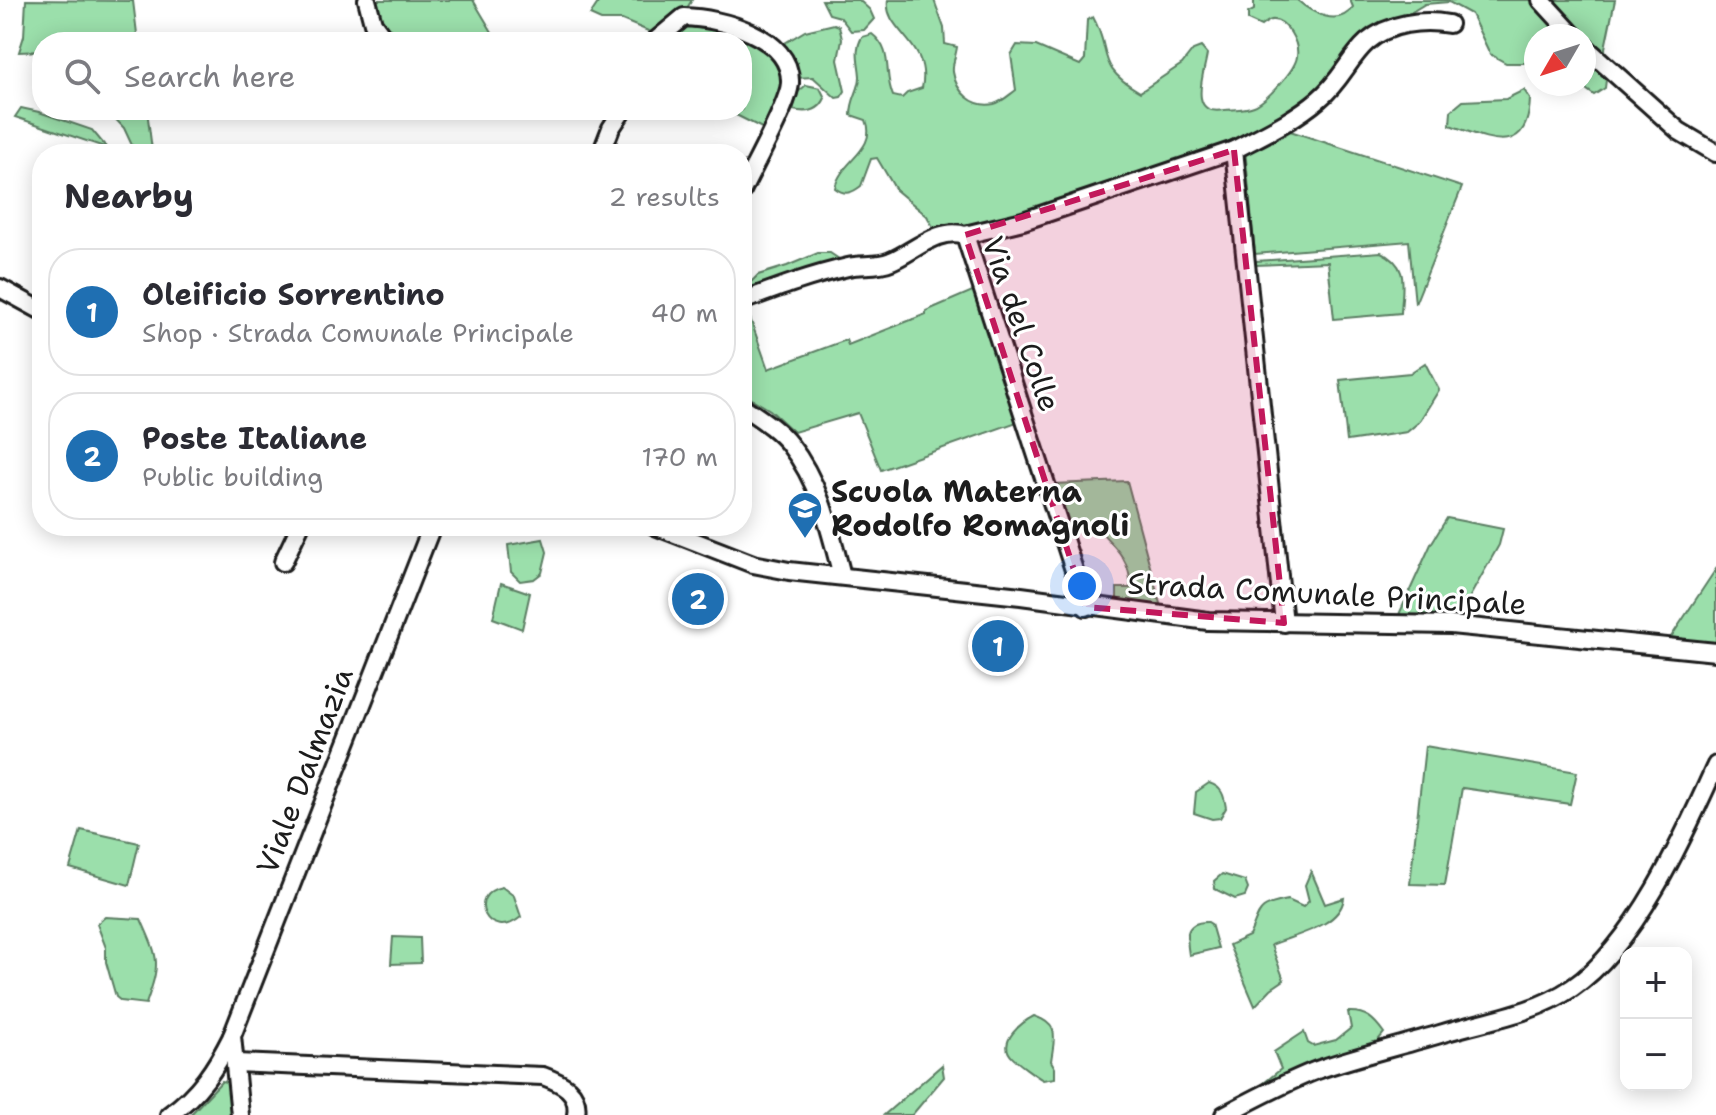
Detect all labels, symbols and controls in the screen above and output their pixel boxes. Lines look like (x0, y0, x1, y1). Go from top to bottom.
north arrow (1524, 24, 1596, 96)
search box (32, 32, 752, 120)
icon: search (60, 54, 104, 98)
text: Search here (124, 56, 295, 97)
text: Nearby (64, 173, 194, 219)
text: 2 results (608, 179, 720, 214)
street label: Via del Colle (972, 231, 1071, 417)
text: Oleificio Sorrentino (142, 274, 445, 315)
text: 1 (86, 295, 98, 330)
text: 40 m (651, 295, 718, 330)
text: Shop · Strada Comunale Principale (142, 315, 574, 350)
text: Poste Italiane (142, 418, 367, 459)
text: 2 (83, 439, 101, 474)
text: 170 m (641, 439, 718, 474)
text: Public building (142, 459, 323, 494)
place label: Scuola Materna Rodolfo Romagnoli (831, 471, 1129, 546)
school or university icon: Scuola Materna Rodolfo Romagnoli (786, 490, 824, 540)
street label: Strada Comunale Principale (1126, 563, 1528, 624)
your location (1062, 566, 1102, 606)
pin: 2 (672, 569, 724, 629)
pin: 1 (972, 616, 1024, 676)
street label: Viale Dalmazia (246, 661, 363, 880)
map controls (1620, 947, 1692, 1091)
button: + (1620, 947, 1692, 1019)
button: − (1620, 1019, 1692, 1091)

